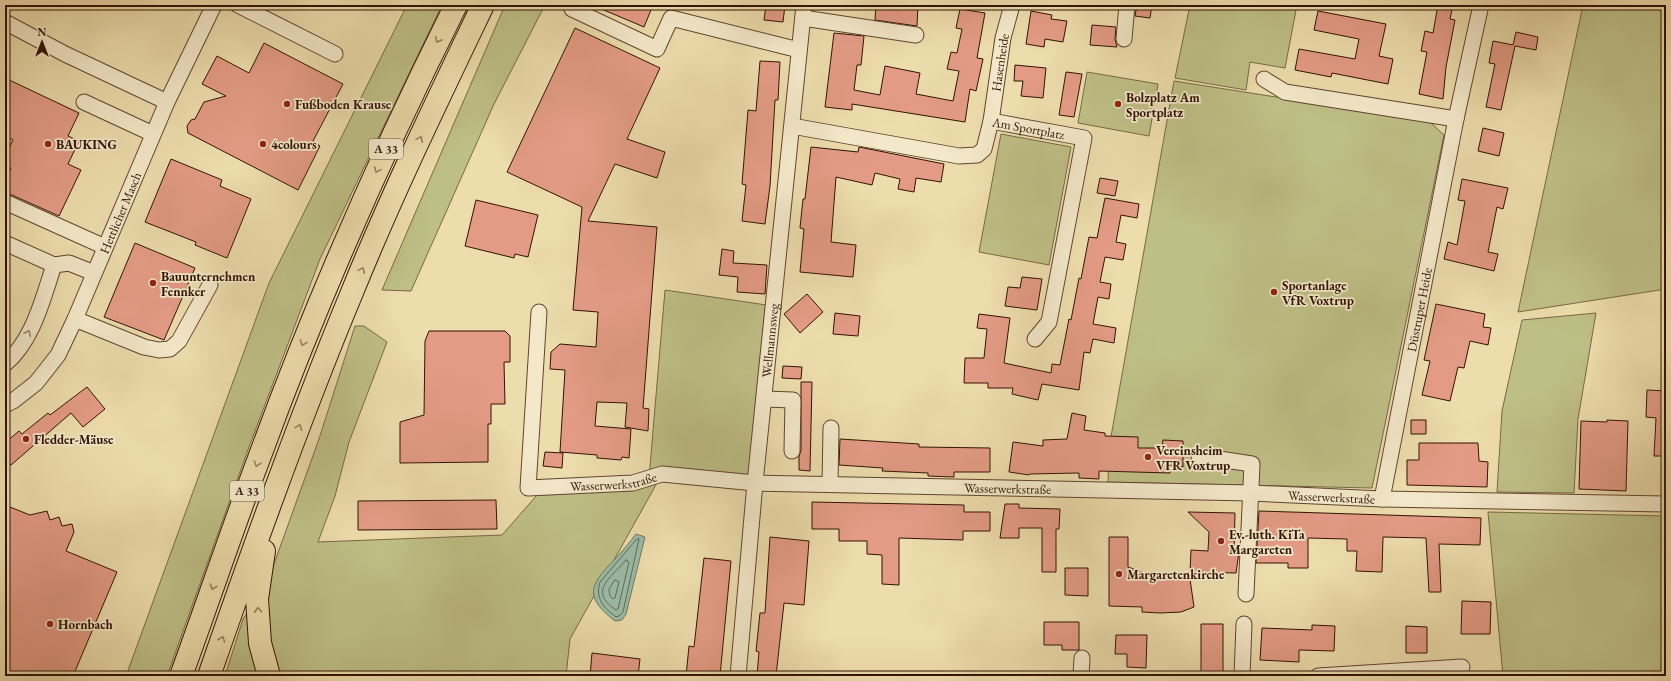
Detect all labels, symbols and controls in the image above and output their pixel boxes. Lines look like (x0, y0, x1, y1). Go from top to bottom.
north arrow (22, 22, 62, 62)
text: N (38, 25, 47, 39)
street label: Hasenheide (987, 31, 1012, 93)
one-way arrow (435, 36, 443, 43)
place label: Bolzplatz Am Sportplatz (1126, 89, 1200, 121)
place label: Fußboden Krause (295, 96, 392, 113)
marker: Fußboden Krause (282, 99, 292, 109)
marker: Bolzplatz Am Sportplatz (1113, 99, 1123, 109)
street label: Am Sportplatz (990, 113, 1066, 143)
one-way arrow (416, 135, 424, 142)
place label: BAUKING (56, 136, 118, 153)
place label: 4colours (271, 136, 317, 153)
marker: BAUKING (43, 139, 53, 149)
marker: 4colours (258, 139, 268, 149)
road number: A 33 (369, 139, 403, 159)
one-way arrow (374, 166, 382, 174)
street label: Hettlicher Masch (95, 169, 145, 256)
street label: Düstruper Heide (1402, 266, 1435, 353)
one-way arrow (357, 267, 365, 274)
place label: Bauunternehmen Fennker (161, 268, 256, 300)
place label: Sportanlage VfR Voxtrup (1282, 277, 1354, 309)
marker: Bauunternehmen Fennker (148, 278, 158, 288)
marker: Sportanlage VfR Voxtrup (1269, 287, 1279, 297)
street label: Wellmannsweg (757, 302, 782, 378)
one-way arrow (23, 329, 31, 337)
one-way arrow (300, 340, 308, 347)
one-way arrow (294, 423, 302, 430)
place label: Fledder-Mäuse (34, 431, 114, 448)
marker: Fledder-Mäuse (21, 434, 31, 444)
place label: Vereinsheim VFR Voxtrup (1156, 442, 1230, 474)
marker: Vereinsheim VFR Voxtrup (1143, 452, 1153, 462)
one-way arrow (253, 461, 261, 468)
street label: Wasserwerkstraße (570, 468, 659, 494)
street label: Wasserwerkstraße (964, 479, 1051, 497)
road number: A 33 (230, 481, 264, 501)
street label: Wasserwerkstraße (1288, 486, 1376, 507)
place label: Ev.-luth. KiTa Margareten (1229, 526, 1305, 558)
marker: Ev.-luth. KiTa Margareten (1216, 536, 1226, 546)
place label: Margaretenkirche (1127, 566, 1225, 583)
marker: Margaretenkirche (1114, 569, 1124, 579)
one-way arrow (210, 583, 218, 590)
one-way arrow (253, 607, 262, 613)
place label: Hornbach (58, 616, 113, 633)
marker: Hornbach (45, 619, 55, 629)
one-way arrow (217, 636, 226, 643)

